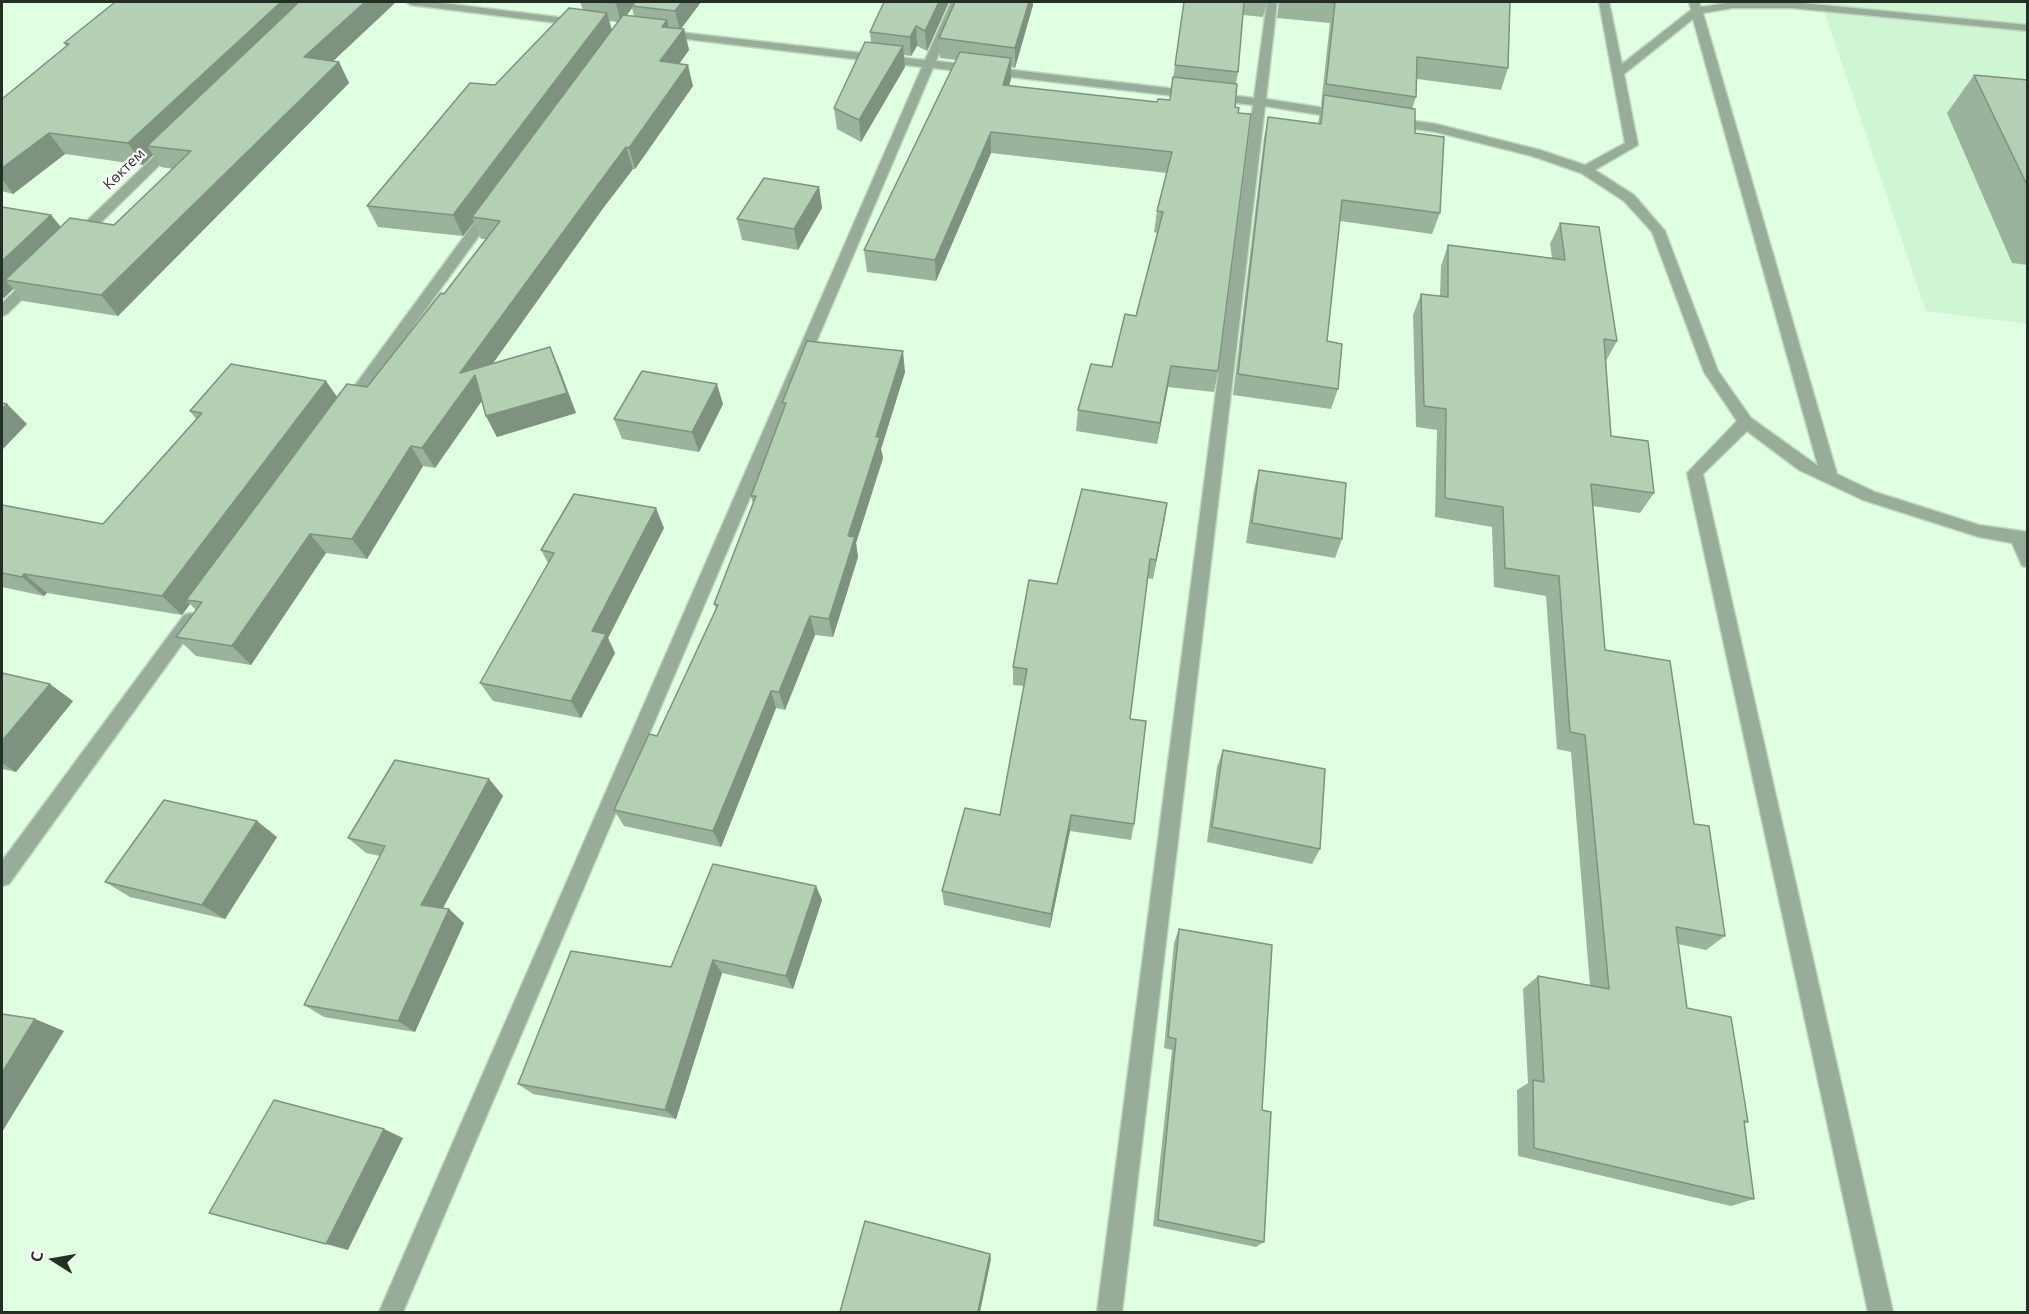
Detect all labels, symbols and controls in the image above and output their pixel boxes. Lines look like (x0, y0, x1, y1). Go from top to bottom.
street label: Көктем (99, 145, 149, 193)
north arrow (24, 1230, 84, 1290)
text: С (27, 1250, 46, 1263)

